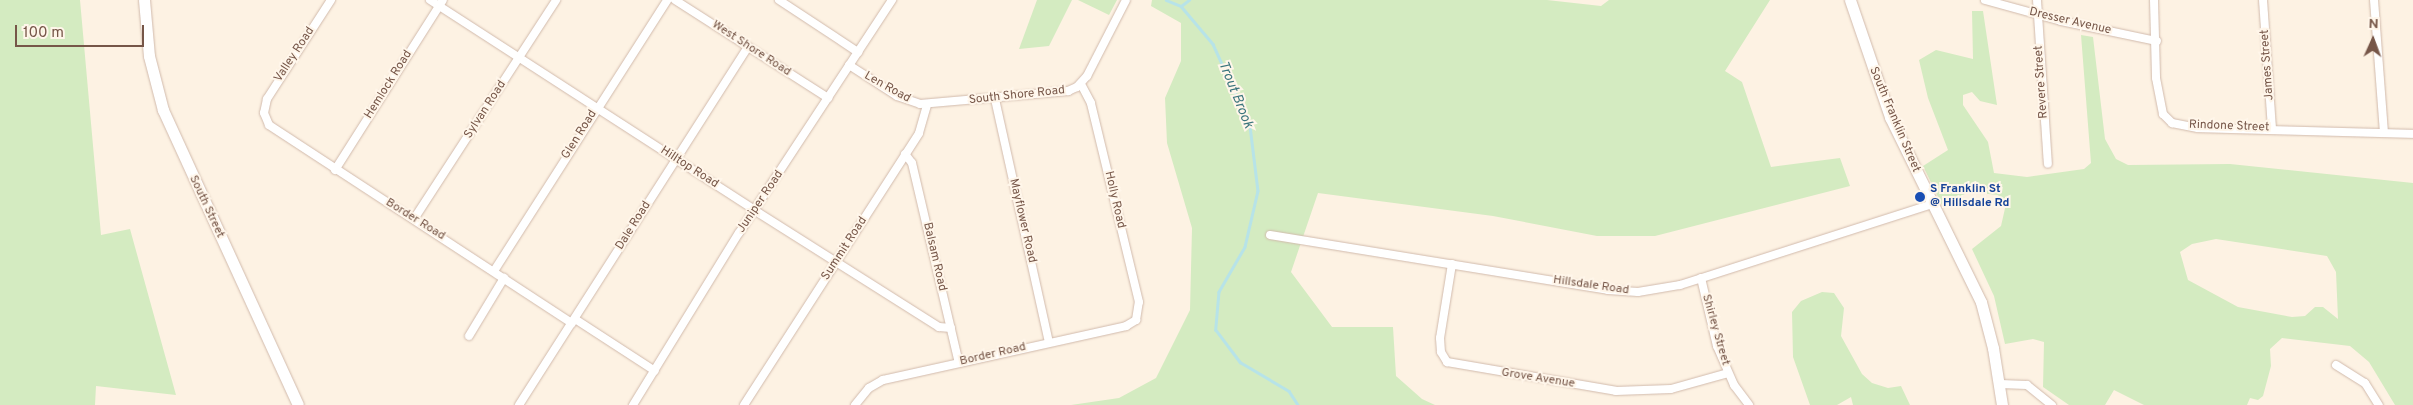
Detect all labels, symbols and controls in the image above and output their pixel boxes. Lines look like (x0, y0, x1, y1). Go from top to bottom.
street label: Dresser Avenue (2027, 6, 2113, 38)
scale bar (18, 15, 146, 47)
north arrow (2348, 15, 2398, 65)
text: N (2368, 16, 2379, 33)
street label: West Shore Road (709, 18, 793, 80)
text: 100 m (23, 24, 64, 43)
street label: Valley Road (272, 25, 318, 85)
street label: James Street (2258, 29, 2278, 101)
street label: Revere Street (2032, 45, 2052, 119)
street label: Hemlock Road (362, 48, 416, 122)
water label: Trout Brook (1214, 59, 1256, 131)
street label: South Franklin Street (1865, 65, 1923, 175)
street label: Len Road (861, 69, 913, 107)
street label: Sylvan Road (462, 78, 510, 142)
street label: South Shore Road (968, 84, 1066, 108)
street label: Glen Road (559, 108, 601, 162)
street label: Rindone Street (2188, 118, 2270, 136)
street label: Hilltop Road (657, 144, 721, 192)
street label: Juniper Road (735, 168, 787, 236)
street label: Holly Road (1100, 170, 1128, 230)
street label: South Street (185, 173, 227, 241)
street label: Mayflower Road (1005, 178, 1039, 264)
place label: S Franklin St @ Hillsdale Rd (1930, 183, 2009, 211)
marker: S Franklin St @ Hillsdale Rd (1914, 191, 1926, 203)
street label: Border Road (383, 196, 447, 244)
street label: Dale Road (613, 199, 655, 253)
street label: Summit Road (819, 215, 871, 283)
street label: Balsam Road (919, 221, 949, 293)
street label: Hillsdale Road (1552, 274, 1630, 298)
street label: Shirley Street (1698, 293, 1732, 367)
street label: Border Road (958, 340, 1028, 370)
street label: Grove Avenue (1500, 366, 1576, 392)

